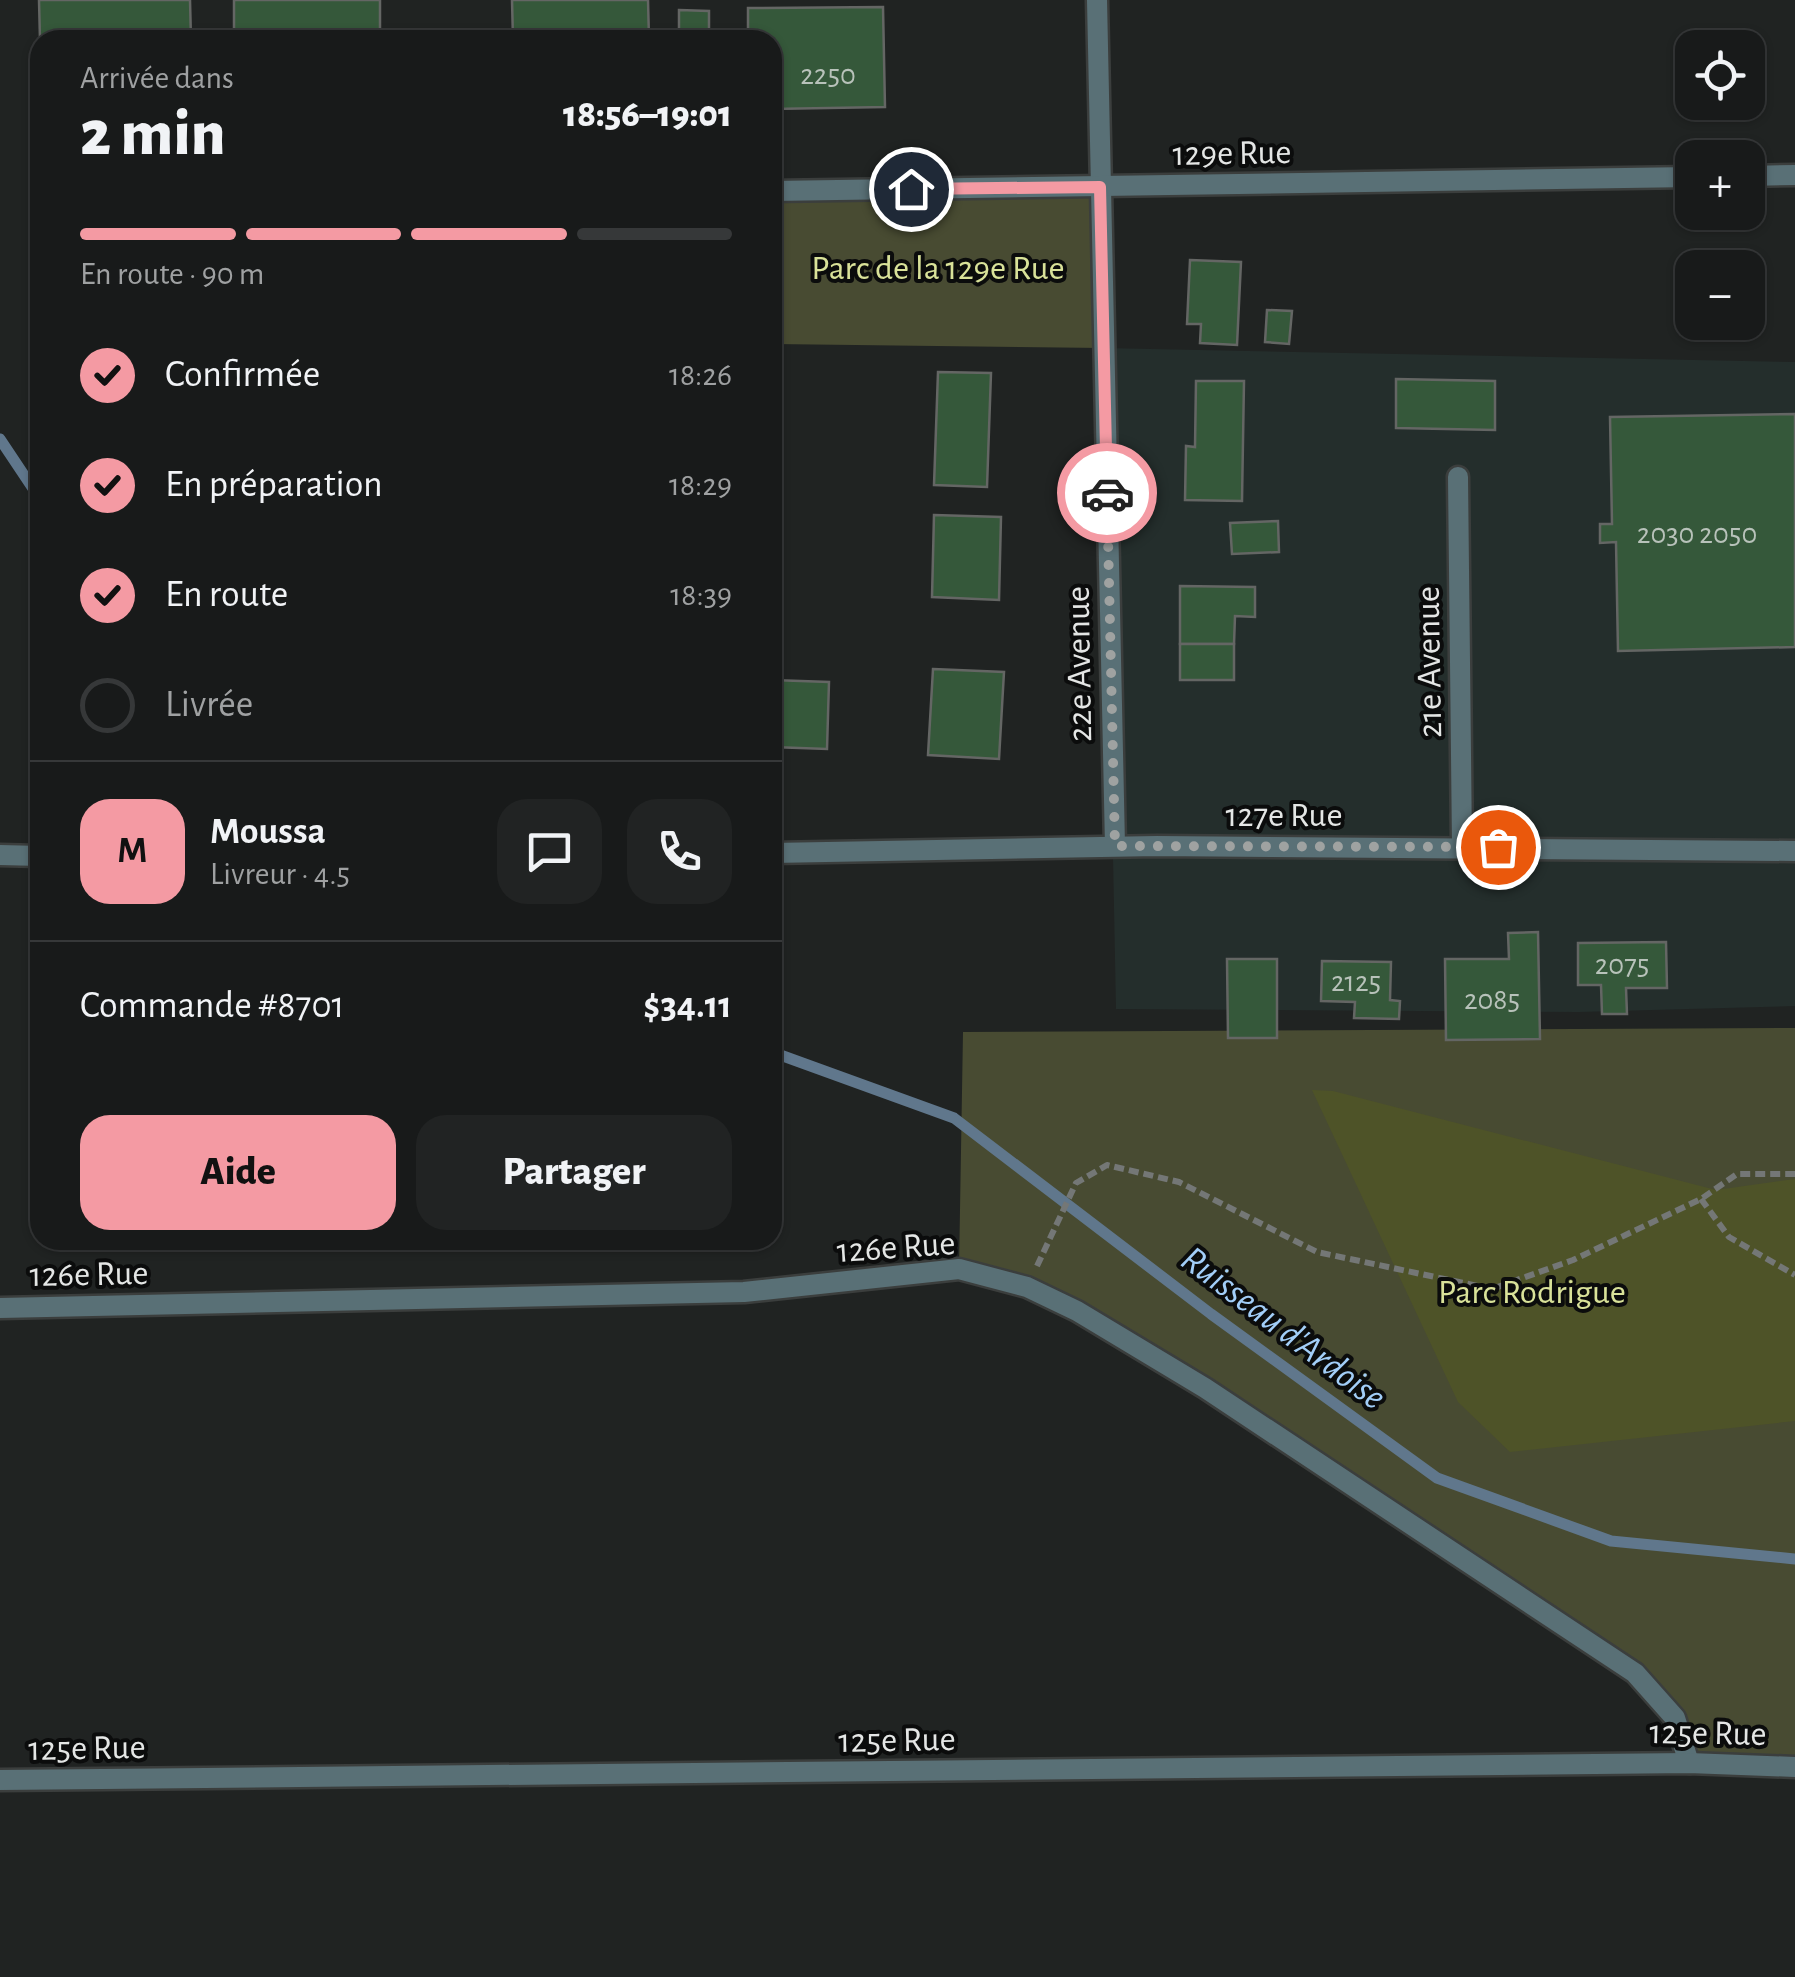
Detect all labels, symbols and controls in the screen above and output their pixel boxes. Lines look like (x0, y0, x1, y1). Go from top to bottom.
map controls (1675, 30, 1765, 340)
button: locate (1675, 30, 1765, 120)
house number: 2250 (800, 60, 856, 90)
text: Arrivée dans (80, 62, 234, 94)
text: 18:56–19:01 (563, 96, 732, 134)
text: 2 min (80, 102, 226, 167)
street label: 129e Rue (1172, 135, 1292, 172)
button: + (1675, 140, 1765, 230)
pin (869, 147, 954, 232)
icon: home (884, 162, 939, 217)
button: − (1675, 250, 1765, 340)
park label: Parc de la 129e Rue (811, 251, 1065, 286)
text: En route · 90 m (80, 258, 264, 290)
icon: check (80, 348, 135, 403)
text: Confirmée (165, 356, 320, 394)
text: 18:26 (669, 359, 732, 391)
courier (1057, 443, 1157, 543)
icon: check (80, 458, 135, 513)
text: En préparation (165, 466, 383, 504)
icon: car (1080, 466, 1135, 521)
text: 18:29 (669, 469, 732, 501)
house number: 2030 2050 (1637, 519, 1757, 549)
icon: check (80, 568, 135, 623)
text: En route (165, 576, 288, 614)
text: 18:39 (670, 579, 732, 611)
street label: 22e Avenue (1061, 586, 1098, 742)
street label: 21e Avenue (1411, 586, 1448, 738)
text: Livrée (165, 686, 253, 724)
street label: 127e Rue (1225, 798, 1343, 833)
button: chat (497, 799, 602, 904)
button: phone (627, 799, 732, 904)
pin (1456, 805, 1541, 890)
text: Moussa (210, 813, 326, 851)
icon: bag (1471, 820, 1526, 875)
text: M (117, 832, 148, 870)
text: Livreur · 4.5 (210, 858, 350, 890)
house number: 2075 (1595, 950, 1649, 980)
house number: 2125 (1331, 967, 1381, 997)
house number: 2085 (1464, 985, 1520, 1015)
text: Commande #8701 (80, 987, 345, 1025)
text: $34.11 (643, 987, 732, 1025)
button: Aide (80, 1115, 396, 1230)
button: Partager (416, 1115, 732, 1230)
street label: 126e Rue (836, 1226, 957, 1269)
water label: Ruisseau d'Ardoise (1174, 1240, 1392, 1417)
street label: 126e Rue (29, 1256, 149, 1293)
park label: Parc Rodrigue (1438, 1275, 1626, 1310)
street label: 125e Rue (1649, 1715, 1767, 1752)
street label: 125e Rue (838, 1722, 956, 1759)
street label: 125e Rue (28, 1730, 146, 1767)

